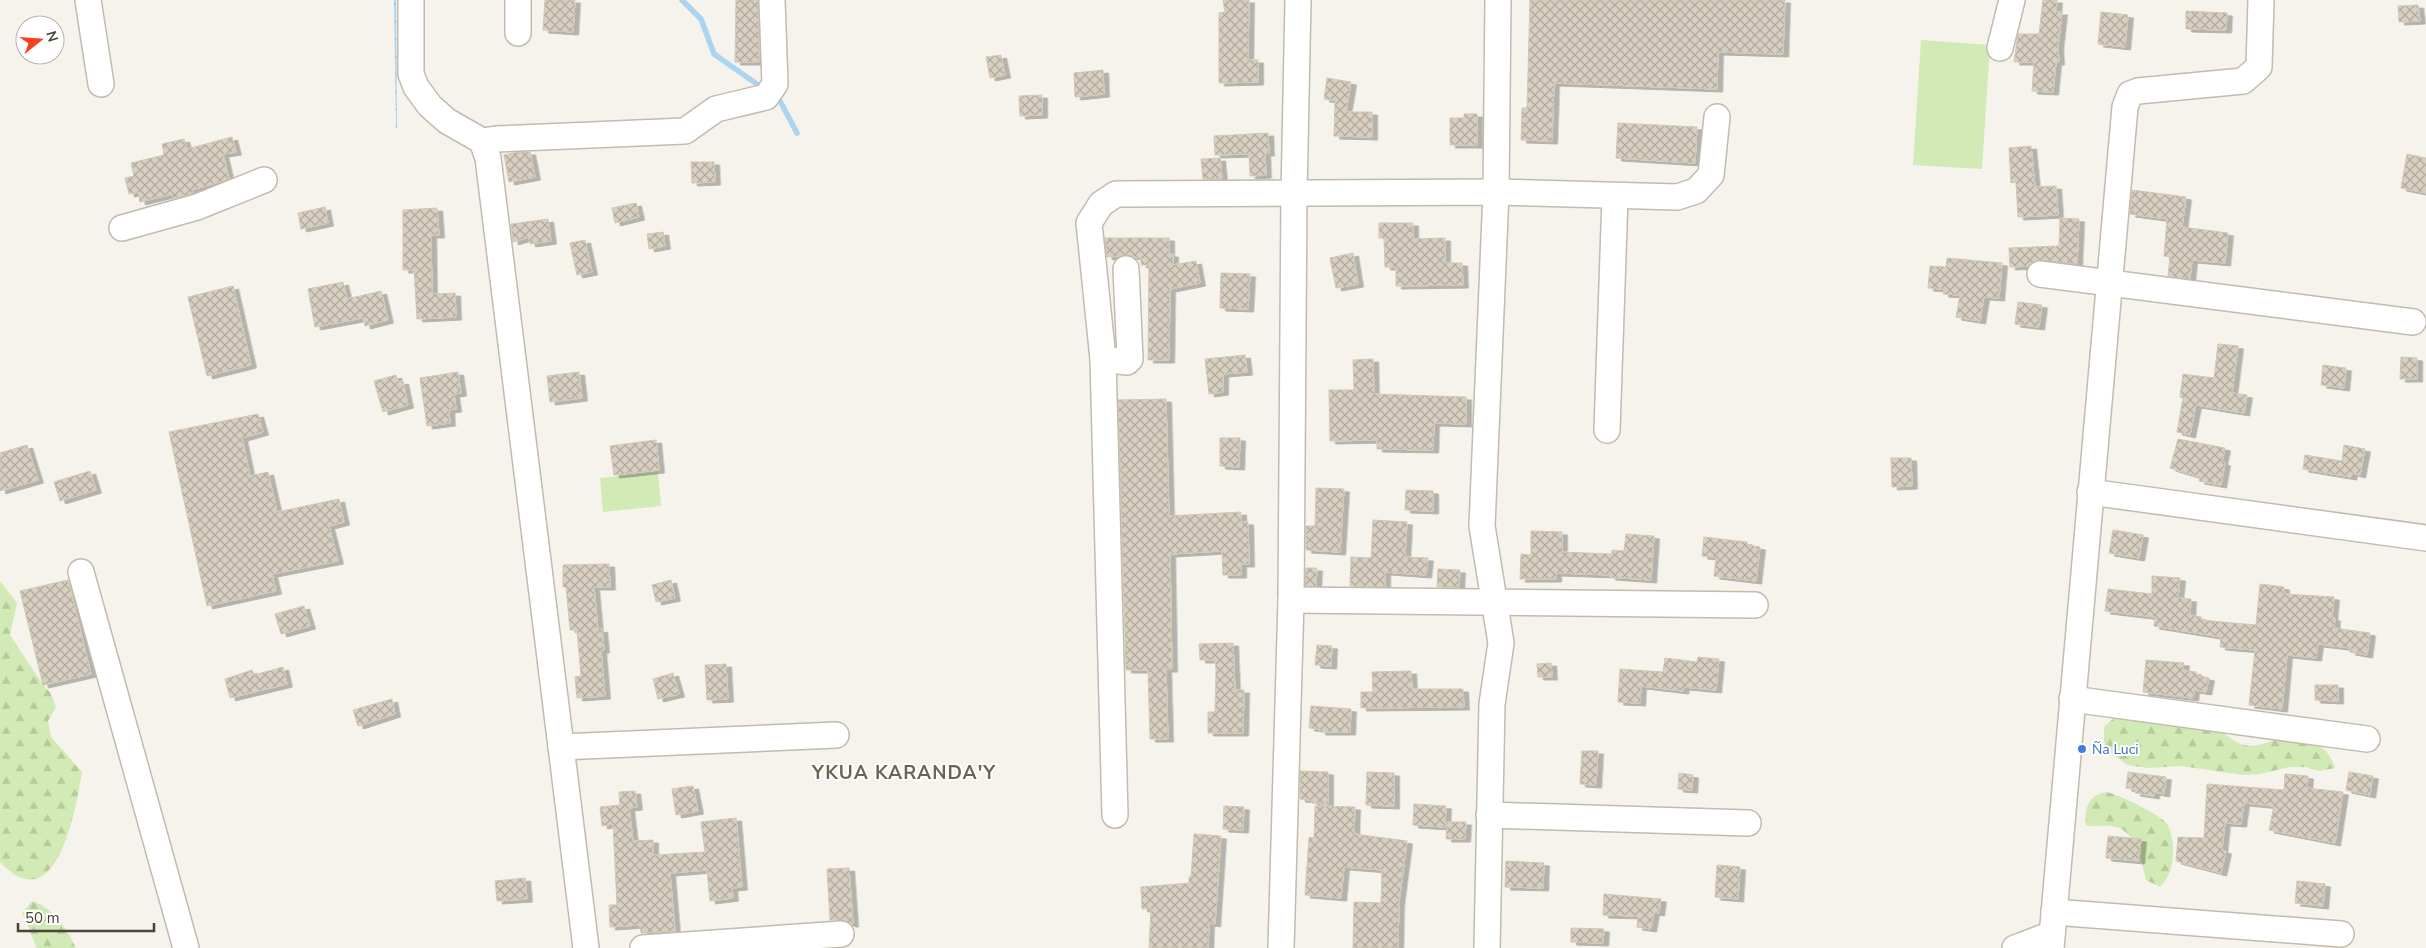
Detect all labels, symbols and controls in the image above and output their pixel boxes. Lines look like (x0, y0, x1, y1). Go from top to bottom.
north arrow (15, 15, 65, 65)
text: N (41, 29, 63, 44)
place label: Ña Luci (2092, 740, 2138, 759)
marker: Ña Luci (2076, 743, 2088, 755)
district label: YKUA KARANDA'Y (811, 760, 996, 786)
scale bar (18, 900, 154, 932)
text: 50 m (25, 908, 60, 928)

